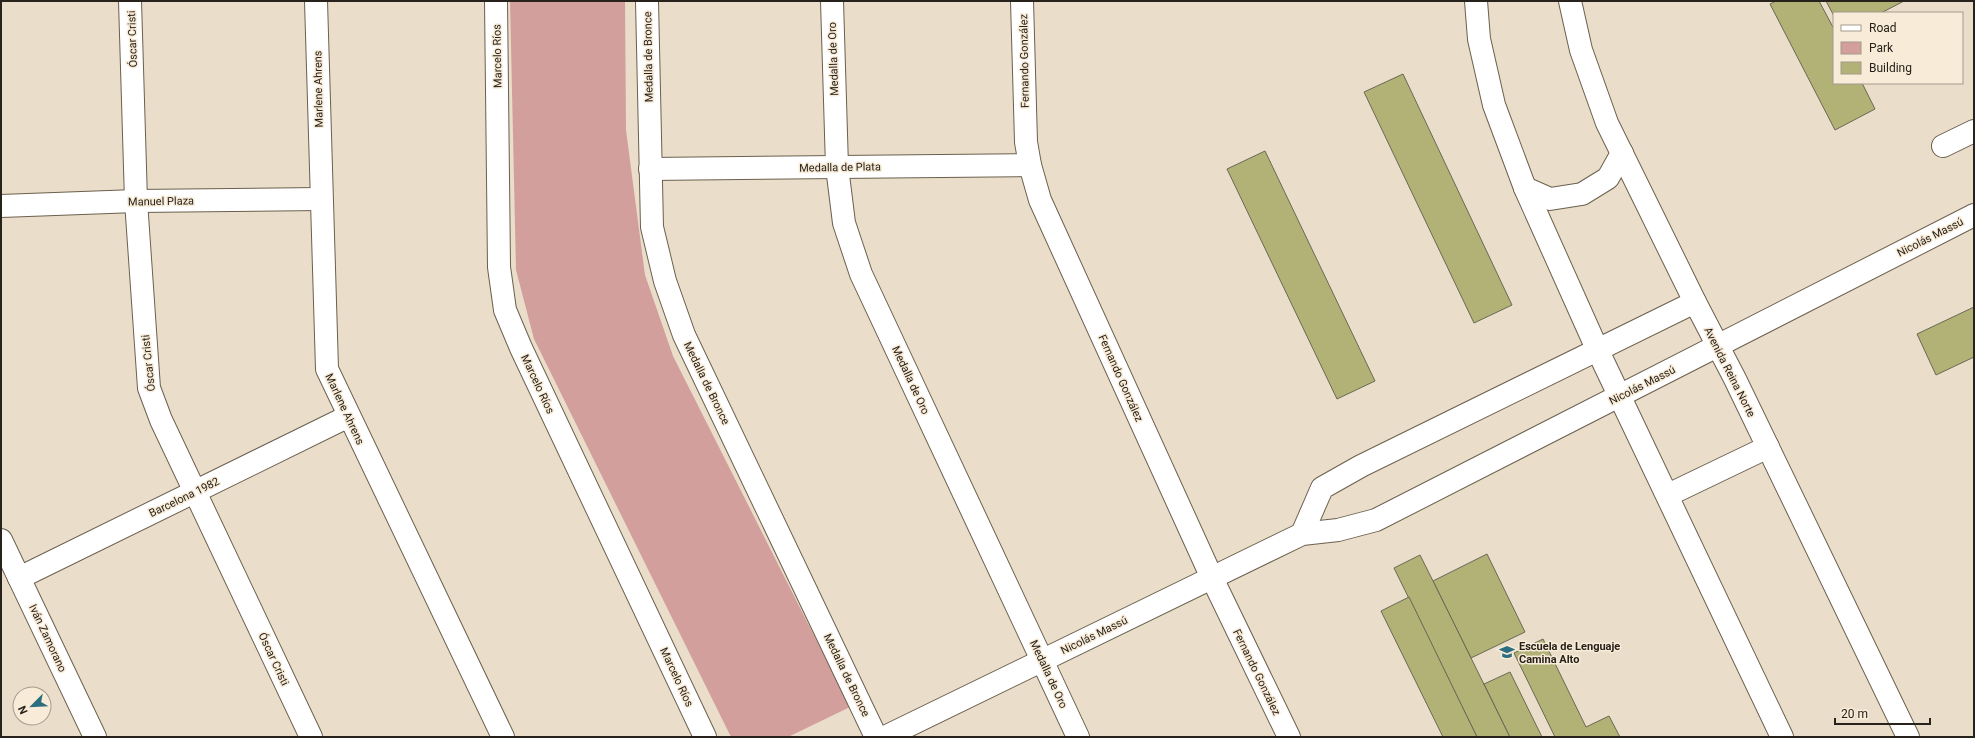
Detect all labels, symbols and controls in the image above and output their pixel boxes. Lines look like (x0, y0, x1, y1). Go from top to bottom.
street label: Óscar Cristi (125, 10, 140, 68)
street label: Medalla de Bronce (641, 11, 656, 103)
legend (1833, 12, 1963, 84)
street label: Fernando González (1017, 13, 1032, 108)
text: Road (1869, 21, 1897, 35)
street label: Medalla de Oro (826, 22, 841, 96)
street label: Marcelo Ríos (490, 24, 505, 88)
text: Park (1869, 41, 1894, 55)
street label: Marlene Ahrens (311, 50, 326, 128)
text: Building (1869, 61, 1912, 75)
street label: Medalla de Plata (799, 160, 881, 175)
street label: Manuel Plaza (128, 194, 194, 209)
street label: Nicolás Massú (1895, 215, 1966, 260)
street label: Avenida Reina Norte (1701, 325, 1758, 420)
street label: Fernando González (1095, 333, 1146, 424)
street label: Óscar Cristi (139, 334, 158, 392)
street label: Medalla de Bronce (681, 340, 732, 427)
street label: Medalla de Oro (889, 344, 932, 416)
street label: Marcelo Ríos (518, 352, 557, 416)
street label: Nicolás Massú (1607, 363, 1678, 408)
street label: Marlene Ahrens (322, 372, 367, 447)
street label: Barcelona 1982 (147, 475, 221, 520)
street label: Iván Zamorano (26, 602, 69, 674)
street label: Nicolás Massú (1059, 614, 1130, 657)
street label: Fernando González (1230, 627, 1283, 718)
street label: Óscar Cristi (256, 631, 291, 688)
street label: Medalla de Bronce (821, 632, 872, 719)
street label: Medalla de Oro (1027, 638, 1070, 710)
place label: Escuela de Lenguaje Camina Alto (1519, 640, 1620, 666)
school or university icon: Escuela de Lenguaje Camina Alto (1498, 643, 1516, 661)
street label: Marcelo Ríos (657, 645, 696, 709)
north arrow (12, 686, 52, 726)
scale bar (1835, 700, 1930, 726)
text: N (16, 703, 31, 716)
text: 20 m (1841, 707, 1868, 721)

